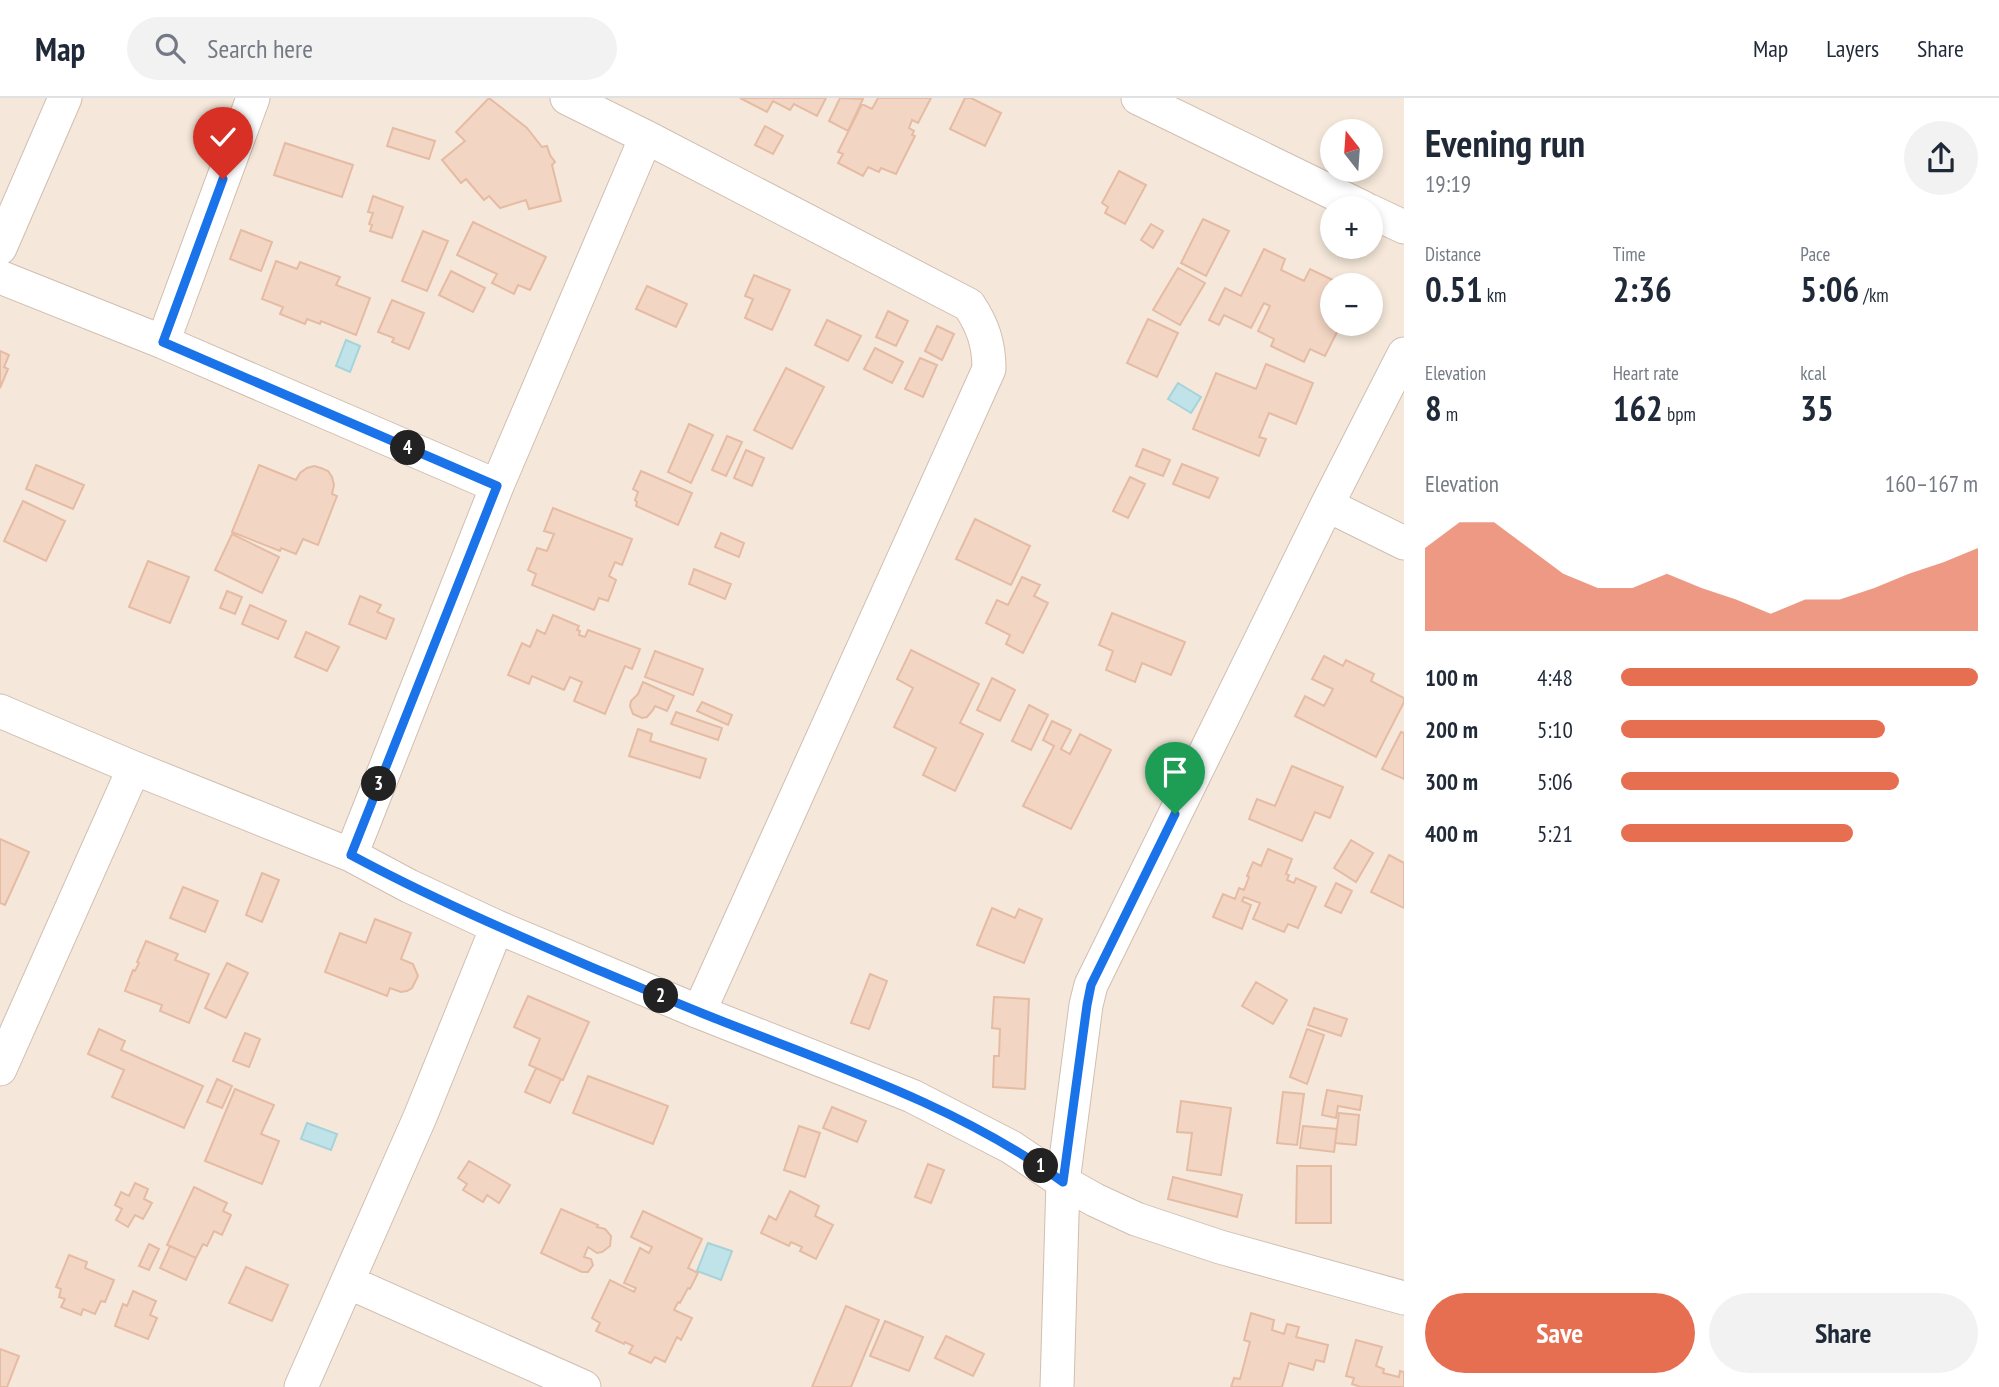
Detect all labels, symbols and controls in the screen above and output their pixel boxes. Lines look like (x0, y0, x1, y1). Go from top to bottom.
search box (127, 17, 617, 80)
text: Map (35, 27, 85, 70)
icon: search (151, 29, 189, 67)
text: Search here (207, 32, 313, 65)
text: Map (1753, 33, 1788, 64)
text: Layers (1826, 33, 1879, 64)
text: Share (1917, 33, 1964, 64)
pin (193, 107, 253, 179)
icon: check (204, 118, 242, 156)
text: Evening run (1425, 118, 1585, 167)
north arrow (1320, 119, 1382, 182)
map controls (1320, 119, 1383, 336)
button: share (1904, 121, 1978, 195)
text: 19:19 (1425, 169, 1471, 198)
button: + (1320, 196, 1383, 259)
text: Distance (1425, 242, 1481, 266)
text: Time (1613, 242, 1646, 266)
text: Pace (1800, 242, 1830, 266)
text: 0.51 (1425, 266, 1483, 312)
text: 2:36 (1613, 266, 1672, 312)
text: 5:06 (1800, 266, 1859, 312)
button: − (1320, 273, 1383, 336)
text: km (1483, 283, 1506, 307)
text: /km (1859, 283, 1889, 307)
text: Elevation (1425, 361, 1486, 385)
text: Heart rate (1613, 361, 1679, 385)
text: kcal (1800, 361, 1826, 385)
text: 8 (1425, 385, 1442, 431)
text: 162 (1613, 385, 1663, 431)
text: 35 (1800, 385, 1834, 431)
text: m (1442, 402, 1458, 426)
text: bpm (1663, 402, 1696, 426)
pin: 4 (390, 430, 426, 466)
text: 4 (403, 435, 412, 459)
text: Elevation (1425, 469, 1499, 498)
text: 160–167 m (1885, 469, 1978, 498)
text: 100 m (1425, 663, 1478, 692)
text: 4:48 (1537, 663, 1573, 692)
text: 200 m (1425, 715, 1478, 744)
text: 5:10 (1537, 715, 1573, 744)
pin (1145, 742, 1205, 814)
icon: arrive (1156, 753, 1194, 791)
pin: 3 (362, 766, 396, 802)
text: 300 m (1425, 767, 1478, 796)
text: 5:06 (1537, 767, 1573, 796)
text: 3 (374, 771, 383, 795)
text: 400 m (1425, 819, 1478, 848)
text: 5:21 (1537, 819, 1573, 848)
pin: 2 (644, 978, 678, 1014)
text: 2 (656, 983, 665, 1007)
pin: 1 (1024, 1148, 1058, 1184)
text: 1 (1036, 1153, 1045, 1177)
button: Save (1425, 1293, 1695, 1373)
button: Share (1709, 1293, 1978, 1373)

